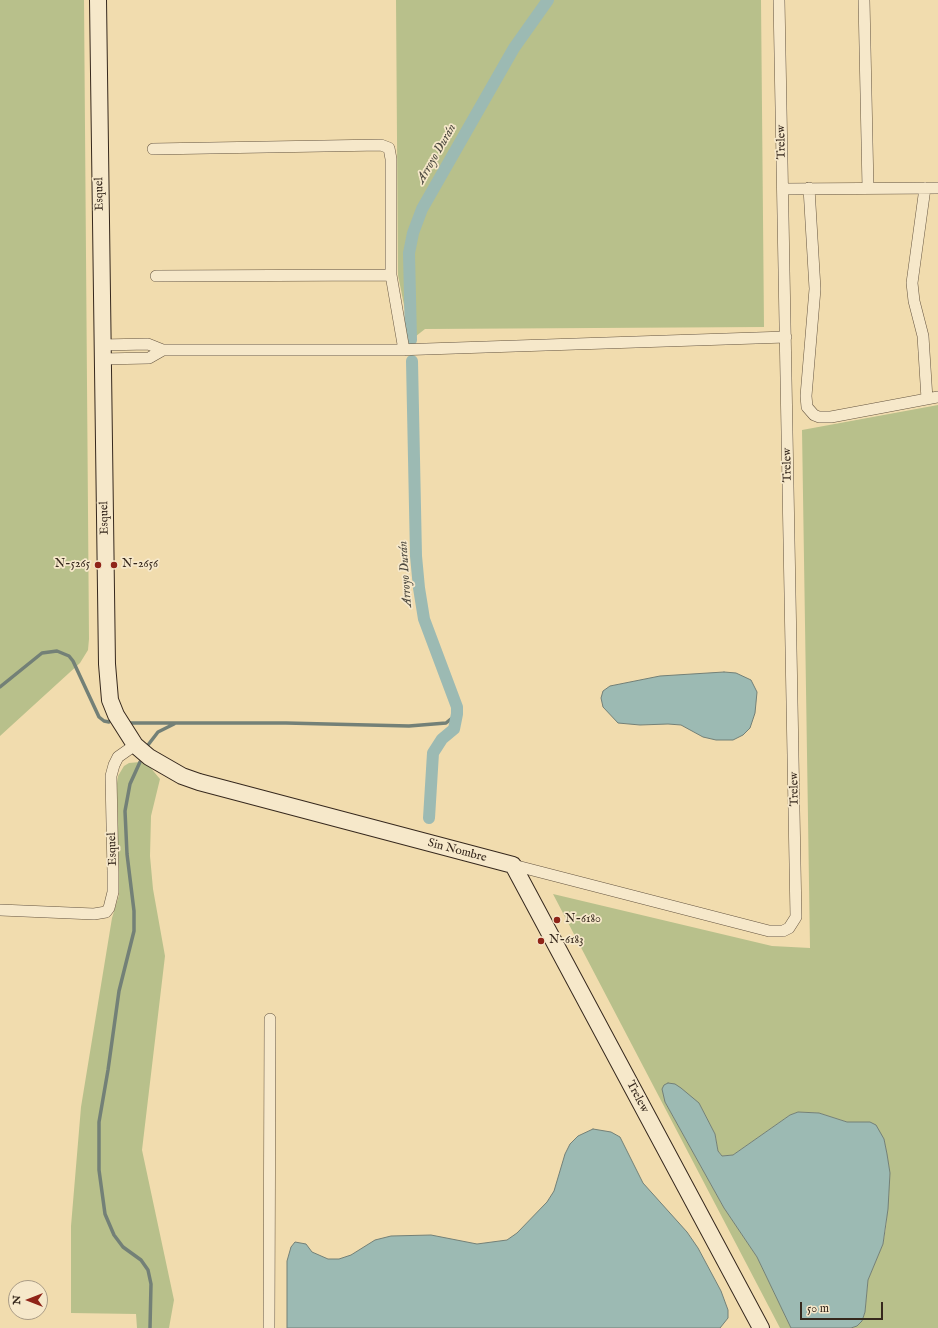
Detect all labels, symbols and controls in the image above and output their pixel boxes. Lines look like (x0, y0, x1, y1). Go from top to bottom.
water label: Arroyo Durán (414, 121, 460, 187)
street label: Trelew (775, 125, 789, 159)
street label: Esquel (93, 177, 107, 211)
street label: Trelew (781, 448, 795, 482)
street label: Esquel (98, 501, 112, 535)
water label: Arroyo Durán (396, 540, 416, 608)
place label: N-5265 (55, 558, 90, 572)
place label: N-2656 (122, 558, 158, 572)
marker: N-5265 (93, 560, 103, 570)
marker: N-2656 (109, 560, 119, 570)
street label: Trelew (788, 772, 802, 806)
street label: Esquel (105, 832, 121, 866)
street label: Sin Nombre (426, 836, 488, 866)
place label: N-6180 (565, 913, 601, 927)
marker: N-6180 (552, 915, 562, 925)
place label: N-6183 (549, 934, 584, 948)
marker: N-6183 (536, 936, 546, 946)
street label: Trelew (623, 1078, 651, 1116)
north arrow (8, 1280, 48, 1320)
scale bar (802, 1294, 885, 1320)
text: N (10, 1295, 24, 1305)
text: 50 m (807, 1301, 829, 1316)

